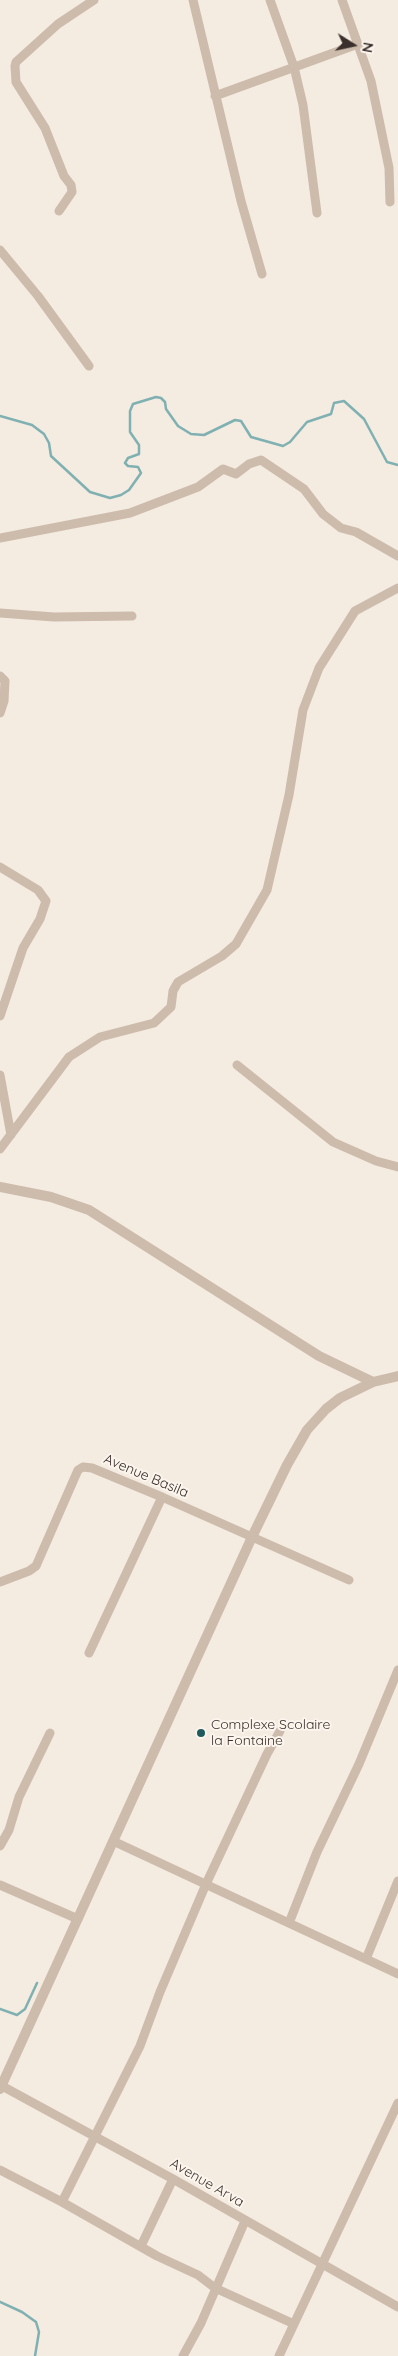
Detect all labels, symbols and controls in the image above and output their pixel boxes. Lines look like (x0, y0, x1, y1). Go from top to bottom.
north arrow (328, 20, 378, 70)
text: N (358, 41, 378, 54)
street label: Avenue Basila (101, 1451, 191, 1501)
place label: Complexe Scolaire la Fontaine (211, 1717, 330, 1750)
marker: Complexe Scolaire la Fontaine (195, 1727, 207, 1739)
street label: Avenue Arva (167, 2155, 247, 2211)

